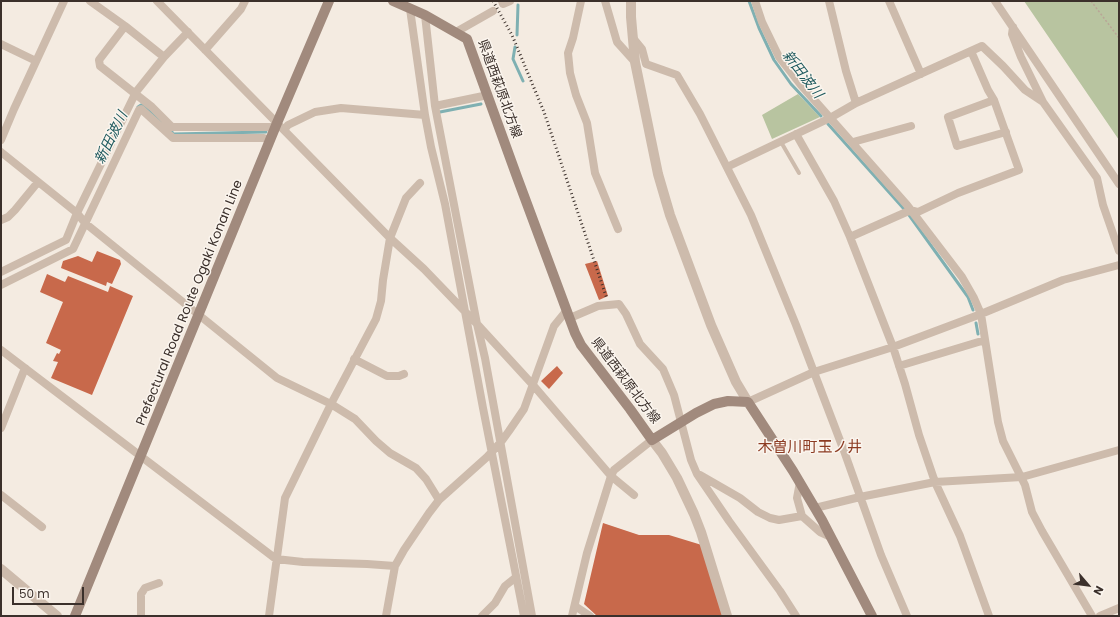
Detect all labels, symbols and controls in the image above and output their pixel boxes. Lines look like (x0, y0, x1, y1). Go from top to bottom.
street label: 県道西萩原北方線 (474, 37, 524, 141)
water label: 新田波川 (778, 48, 826, 102)
water label: 新田波川 (92, 109, 132, 167)
street label: Prefectural Road Route Ogaki Konan Line (133, 178, 247, 428)
street label: 県道西萩原北方線 (587, 335, 663, 427)
district label: 木曽川町玉ノ井 (758, 439, 862, 457)
north arrow (1068, 565, 1108, 605)
scale bar (14, 579, 86, 605)
text: N (1090, 583, 1108, 598)
text: 50 m (19, 585, 50, 602)

